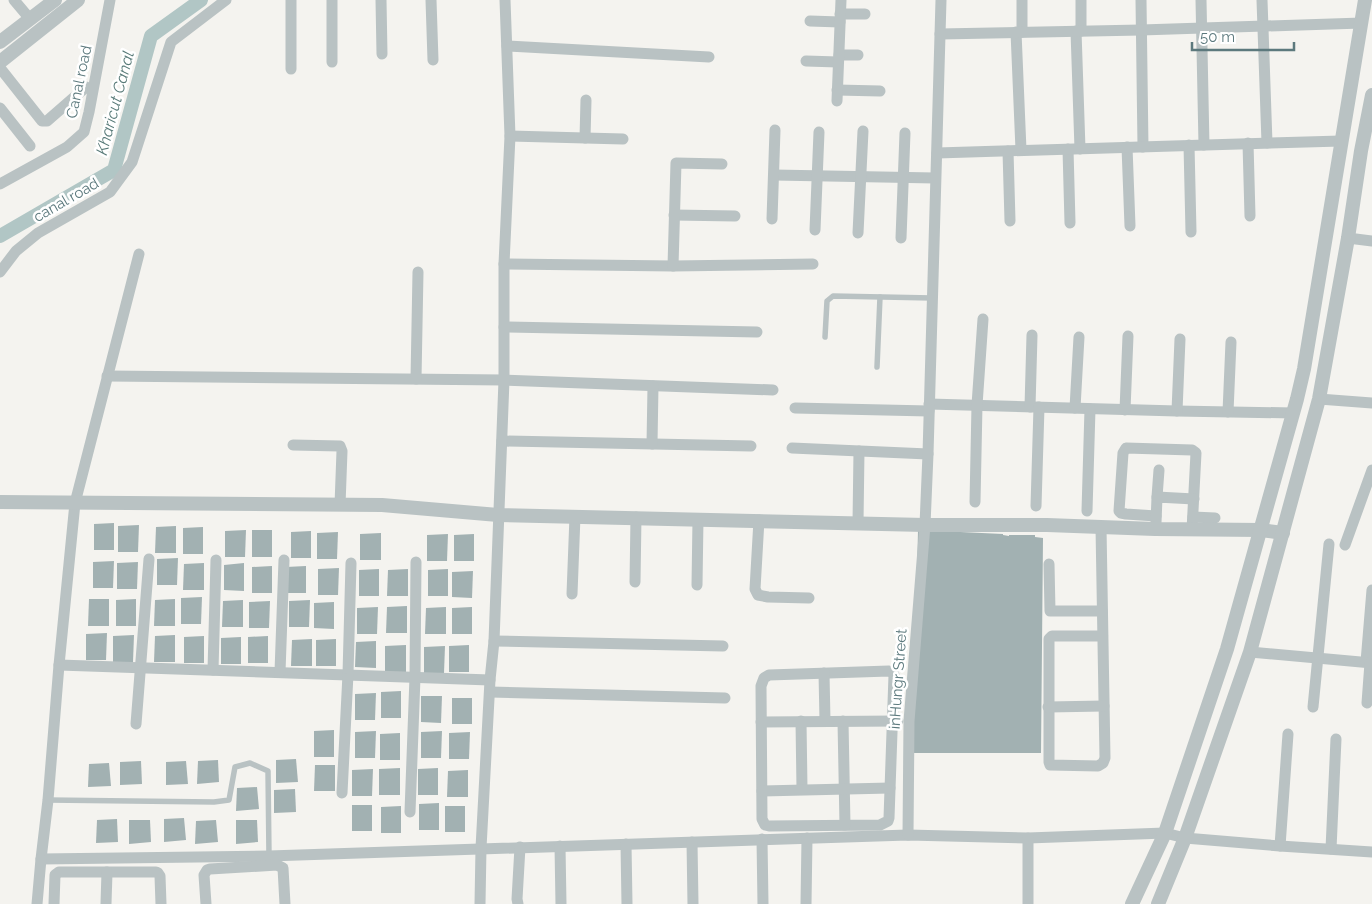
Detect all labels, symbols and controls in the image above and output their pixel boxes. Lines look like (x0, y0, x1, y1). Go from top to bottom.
scale bar (1192, 20, 1294, 52)
text: 50 m (1200, 28, 1235, 46)
street label: Canal road (62, 44, 96, 120)
water label: Kharicut Canal (92, 49, 138, 157)
street label: canal road (30, 174, 102, 226)
street label: inHungr Street (886, 628, 910, 730)

